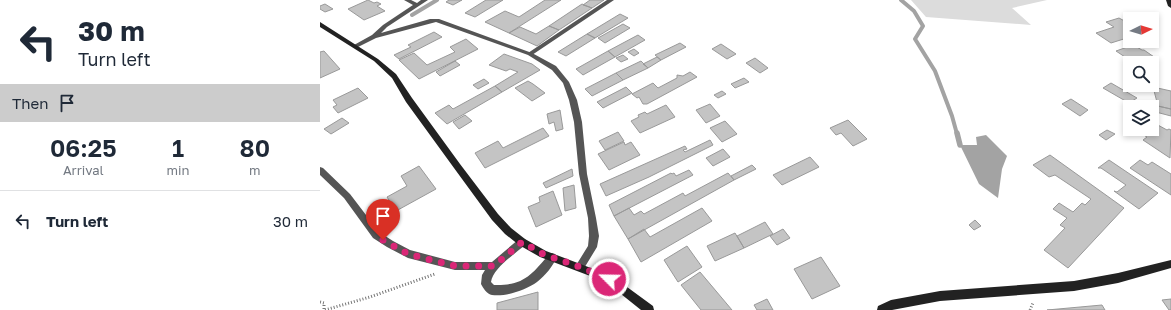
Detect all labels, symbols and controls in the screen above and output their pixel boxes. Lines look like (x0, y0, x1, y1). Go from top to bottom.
north arrow (1123, 12, 1159, 48)
map controls (1123, 12, 1159, 136)
text: 30 m (78, 14, 145, 47)
icon: left (12, 16, 64, 68)
text: Turn left (78, 48, 151, 70)
button: search (1123, 56, 1159, 92)
icon: arrive (56, 92, 78, 114)
text: Then (12, 94, 48, 112)
button: layers (1123, 100, 1159, 136)
text: 06:25 (50, 133, 117, 162)
text: 1 (172, 133, 184, 162)
text: 80 (240, 133, 270, 162)
text: Arrival (63, 162, 104, 178)
text: min (167, 162, 190, 178)
text: m (249, 162, 261, 178)
pin (366, 199, 400, 240)
icon: arrive (372, 205, 394, 227)
icon: left (12, 210, 34, 232)
text: Turn left (46, 212, 108, 230)
text: 30 m (273, 212, 308, 230)
position arrow (588, 258, 630, 300)

